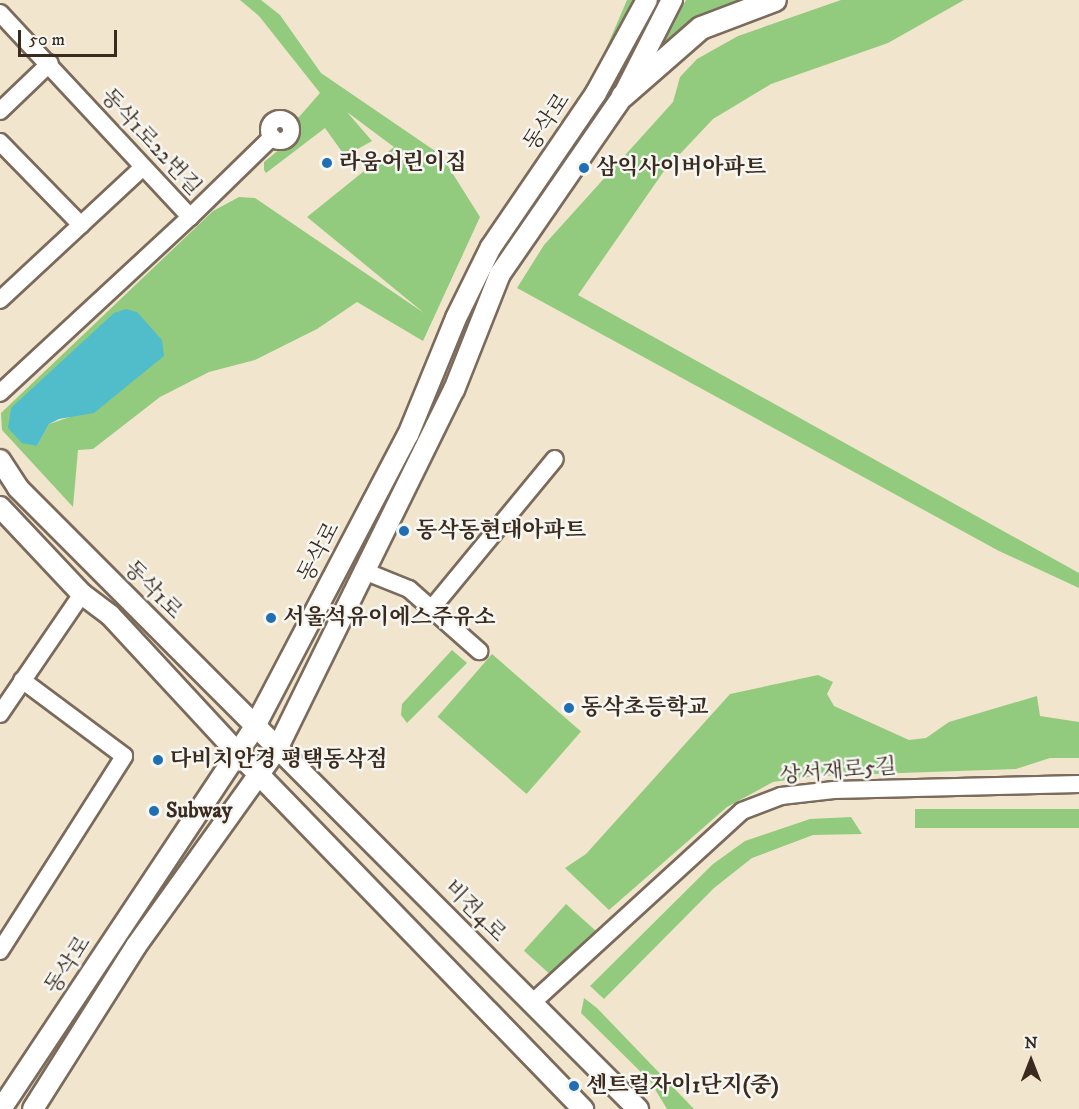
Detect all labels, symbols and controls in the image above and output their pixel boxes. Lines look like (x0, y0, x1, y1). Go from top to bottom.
scale bar (21, 18, 120, 56)
text: 50 m (29, 29, 65, 51)
street label: 동삭1로22번길 (95, 83, 207, 201)
street label: 동삭로 (518, 88, 576, 156)
place label: 라움어린이집 (339, 150, 467, 176)
place label: 삼익사이버아파트 (596, 155, 766, 181)
marker: 라움어린이집 (320, 156, 334, 170)
marker: 삼익사이버아파트 (577, 161, 591, 175)
street label: 동삭로 (292, 518, 346, 586)
place label: 동삭동현대아파트 (416, 518, 586, 544)
marker: 동삭동현대아파트 (397, 524, 411, 538)
street label: 동삭1로 (118, 555, 188, 625)
place label: 서울석유이에스주유소 (283, 605, 496, 631)
marker: 서울석유이에스주유소 (264, 611, 278, 625)
place label: 동삭초등학교 (581, 695, 709, 721)
marker: 동삭초등학교 (562, 701, 576, 715)
place label: 다비치안경 평택동삭점 (170, 747, 387, 773)
marker: 다비치안경 평택동삭점 (151, 753, 165, 767)
street label: 상서재로5길 (778, 753, 898, 789)
place label: Subway (166, 798, 232, 824)
marker: Subway (147, 804, 161, 818)
street label: 비전4로 (439, 875, 511, 947)
street label: 동삭로 (40, 931, 96, 999)
north arrow (1001, 1031, 1061, 1091)
text: N (1024, 1033, 1038, 1053)
place label: 센트럴자이1단지(중) (586, 1073, 779, 1099)
marker: 센트럴자이1단지(중) (567, 1079, 581, 1093)

